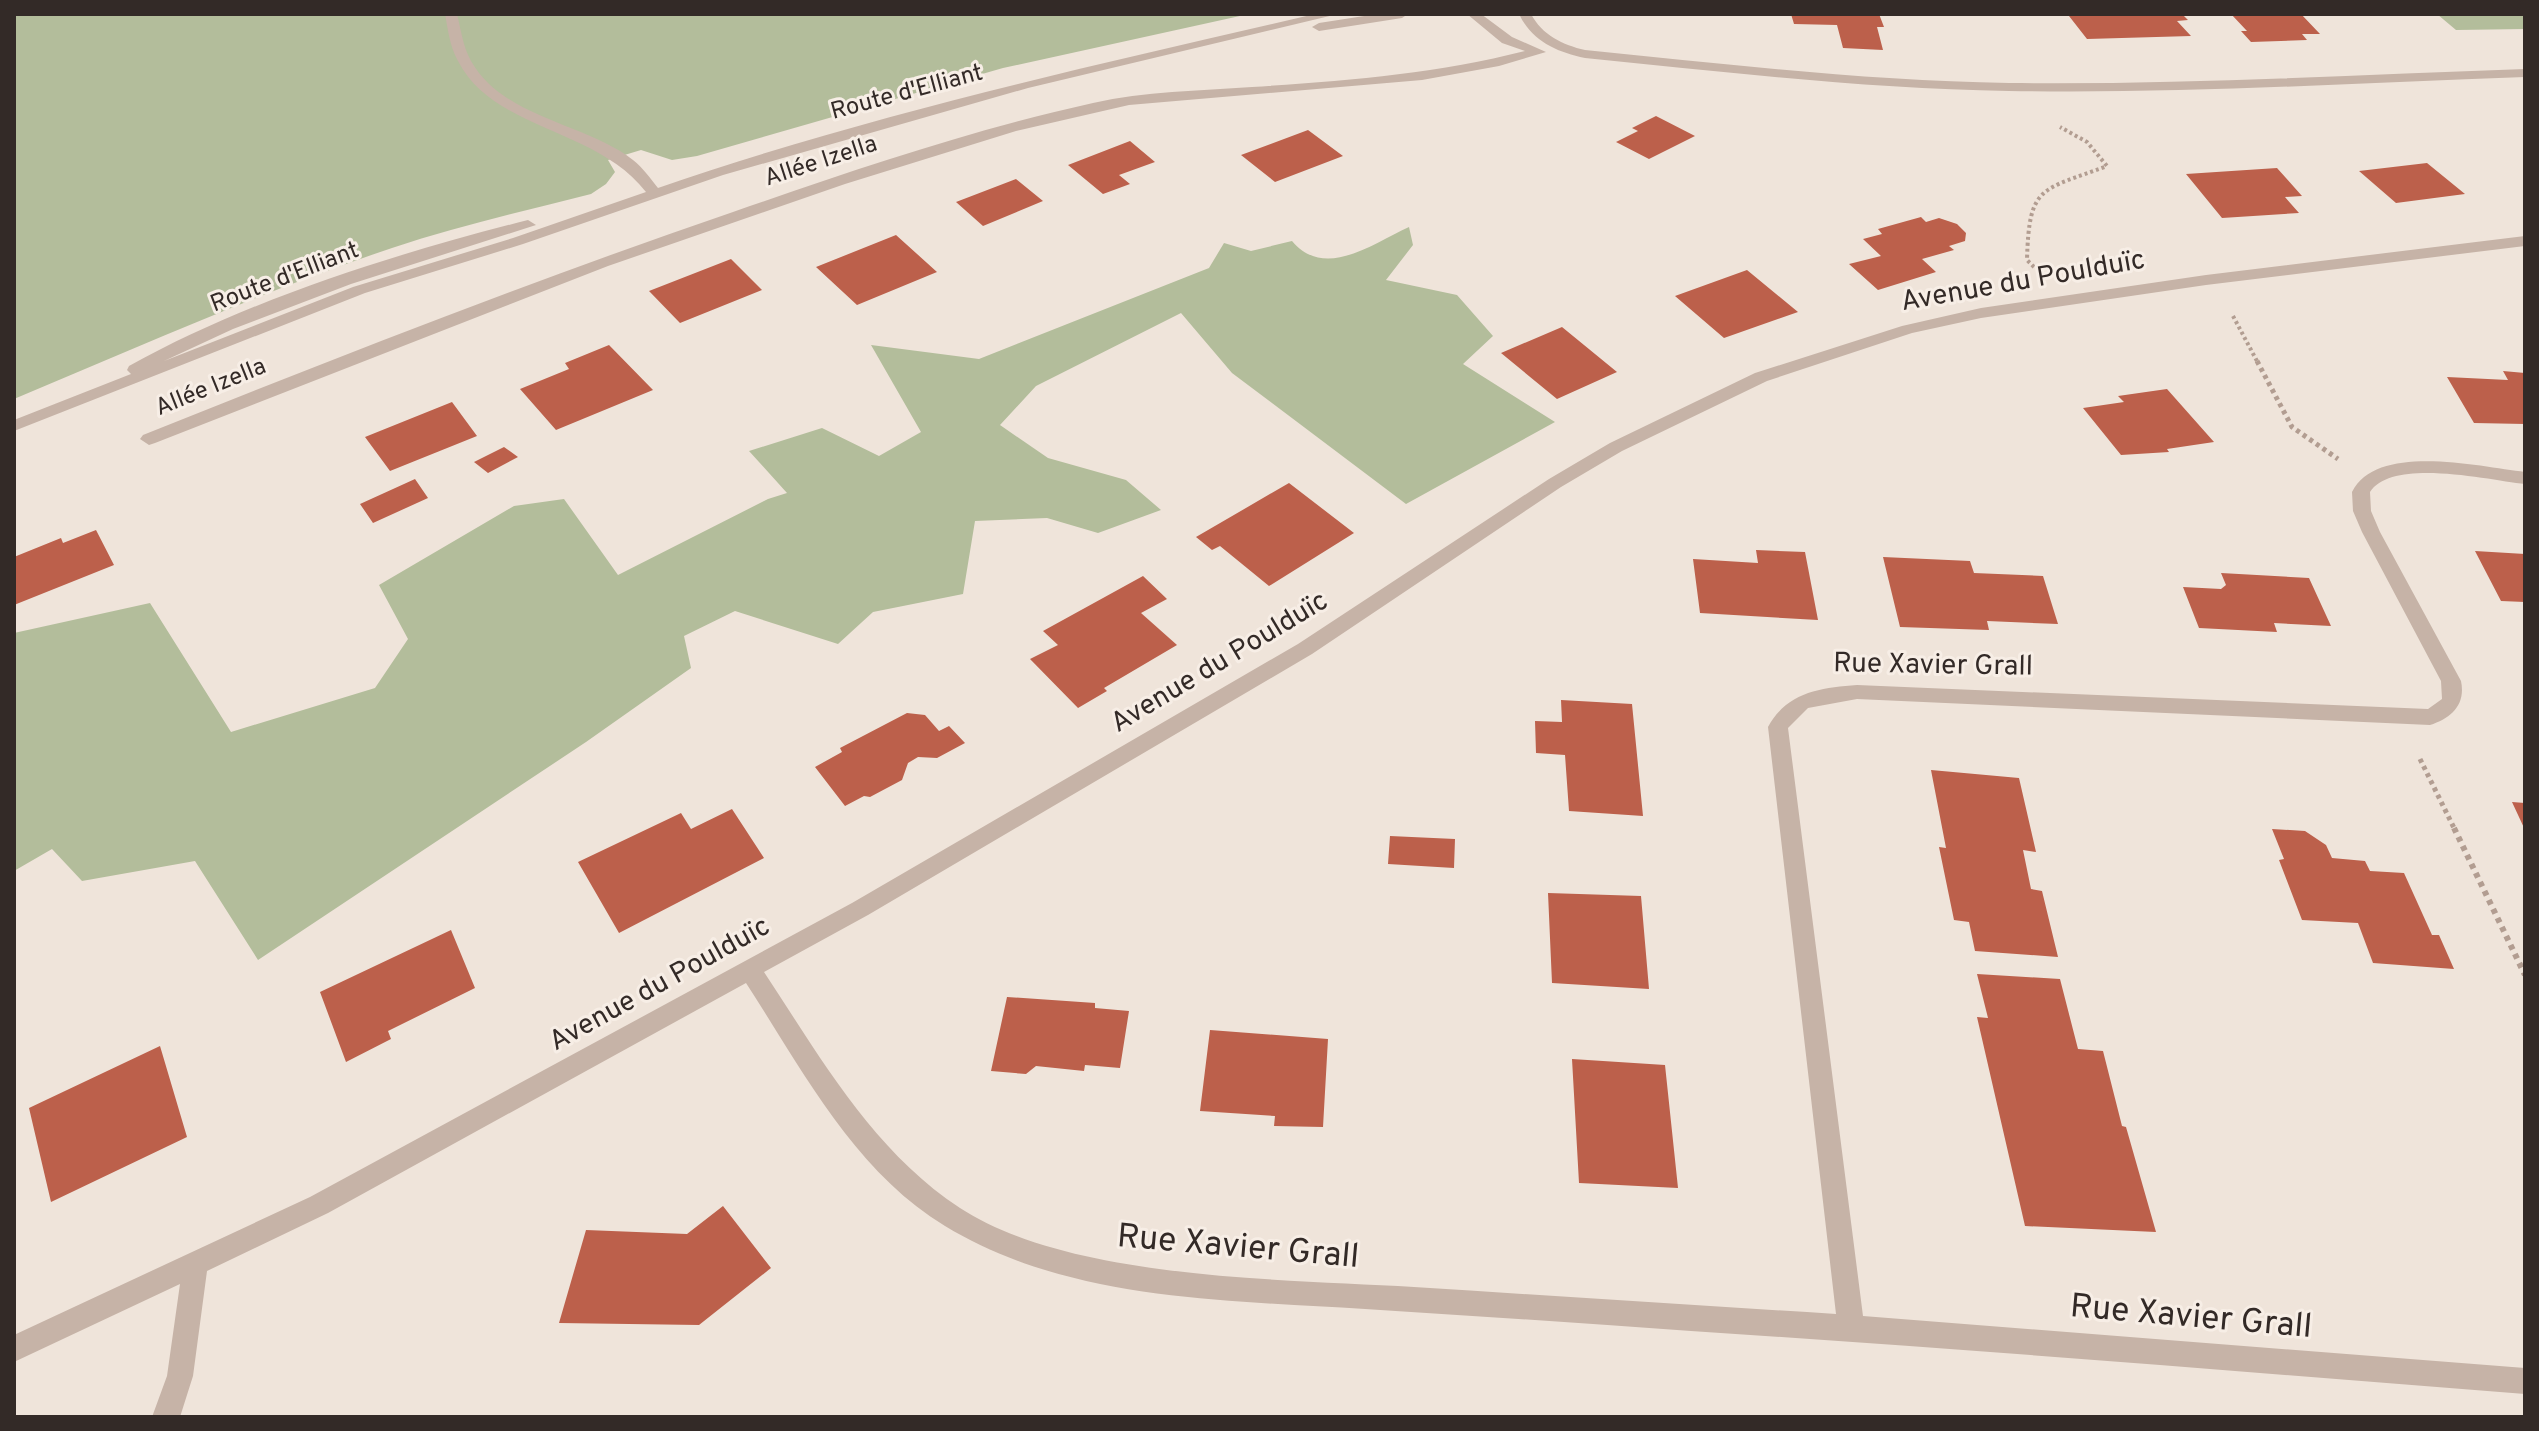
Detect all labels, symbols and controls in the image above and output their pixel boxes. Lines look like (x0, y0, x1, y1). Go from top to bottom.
street label: Route d'Elliant (828, 58, 986, 128)
street label: Allée Izella (761, 130, 881, 194)
street label: Route d'Elliant (207, 236, 363, 320)
street label: Avenue du Poulduïc (1898, 243, 2148, 321)
street label: Allée Izella (151, 352, 271, 424)
street label: Avenue du Poulduïc (1105, 584, 1335, 742)
street label: Rue Xavier Grall (1833, 646, 2033, 686)
street label: Avenue du Poulduïc (543, 909, 777, 1061)
street label: Rue Xavier Grall (1115, 1216, 1361, 1280)
street label: Rue Xavier Grall (2068, 1286, 2314, 1350)

